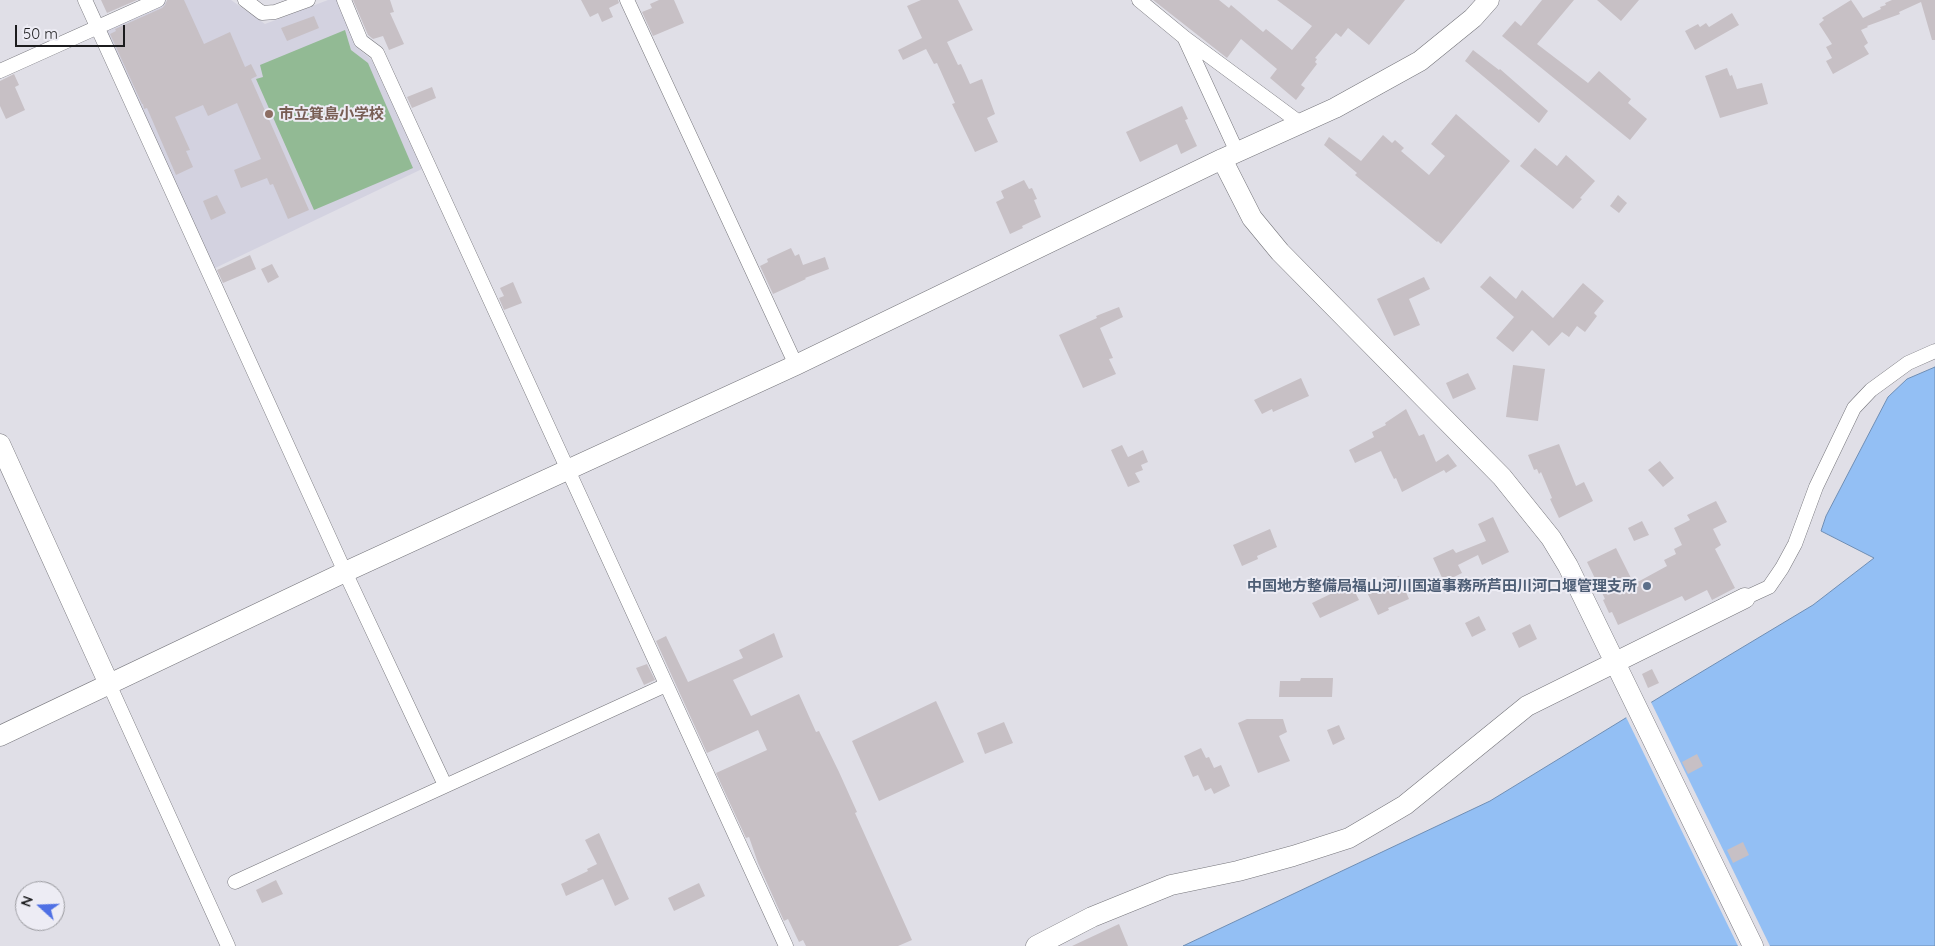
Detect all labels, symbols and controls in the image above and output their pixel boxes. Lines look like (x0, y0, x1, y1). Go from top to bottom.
scale bar (18, 15, 128, 47)
text: 50 m (23, 24, 58, 43)
place label: 市立箕島小学校 (279, 105, 384, 123)
marker: 市立箕島小学校 (263, 108, 275, 120)
place label: 中国地方整備局福山河川国道事務所芦田川河口堰管理支所 (1247, 577, 1637, 595)
marker: 中国地方整備局福山河川国道事務所芦田川河口堰管理支所 (1641, 580, 1653, 592)
north arrow (15, 881, 65, 931)
text: N (17, 893, 37, 909)

